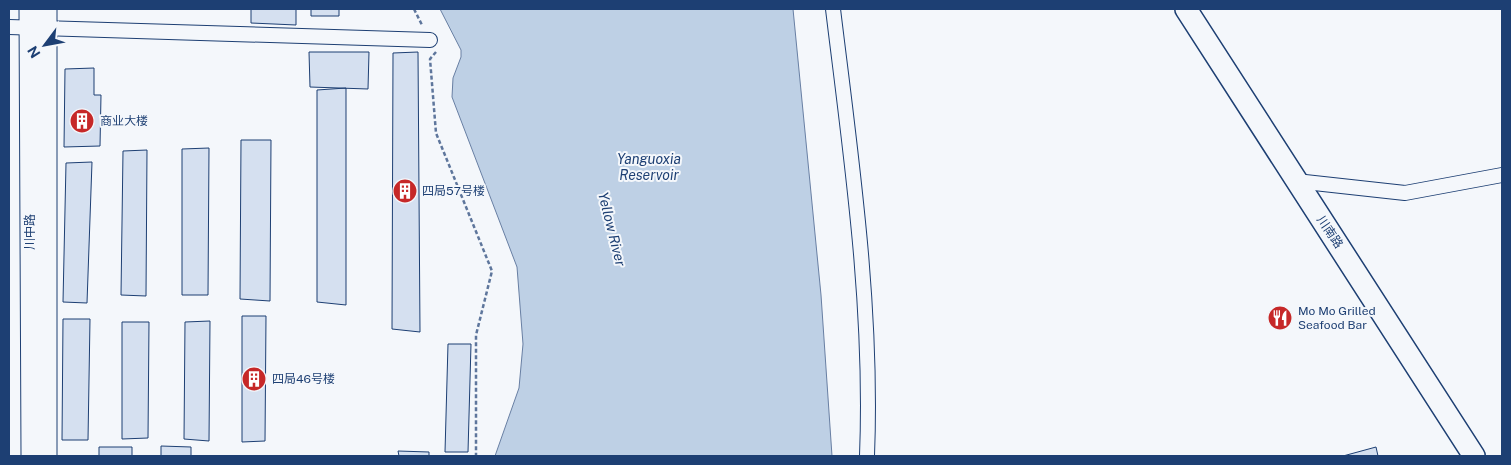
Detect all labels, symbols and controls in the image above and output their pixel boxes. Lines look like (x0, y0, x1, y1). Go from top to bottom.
north arrow (20, 20, 70, 70)
text: N (24, 43, 44, 61)
building icon: 商业大楼 (69, 108, 95, 134)
place label: 商业大楼 (100, 114, 148, 128)
water label: Yanguoxia Reservoir (617, 151, 681, 183)
building icon: 四局57号楼 (392, 178, 418, 204)
place label: 四局57号楼 (422, 184, 485, 198)
water label: Yellow River (595, 190, 629, 268)
street label: 川南路 (1314, 213, 1346, 251)
street label: 川中路 (23, 214, 37, 250)
place label: Mo Mo Grilled Seafood Bar (1298, 304, 1376, 332)
restaurant icon: Mo Mo Grilled Seafood Bar (1267, 305, 1293, 331)
building icon: 四局46号楼 (241, 366, 267, 392)
place label: 四局46号楼 (272, 372, 335, 386)

